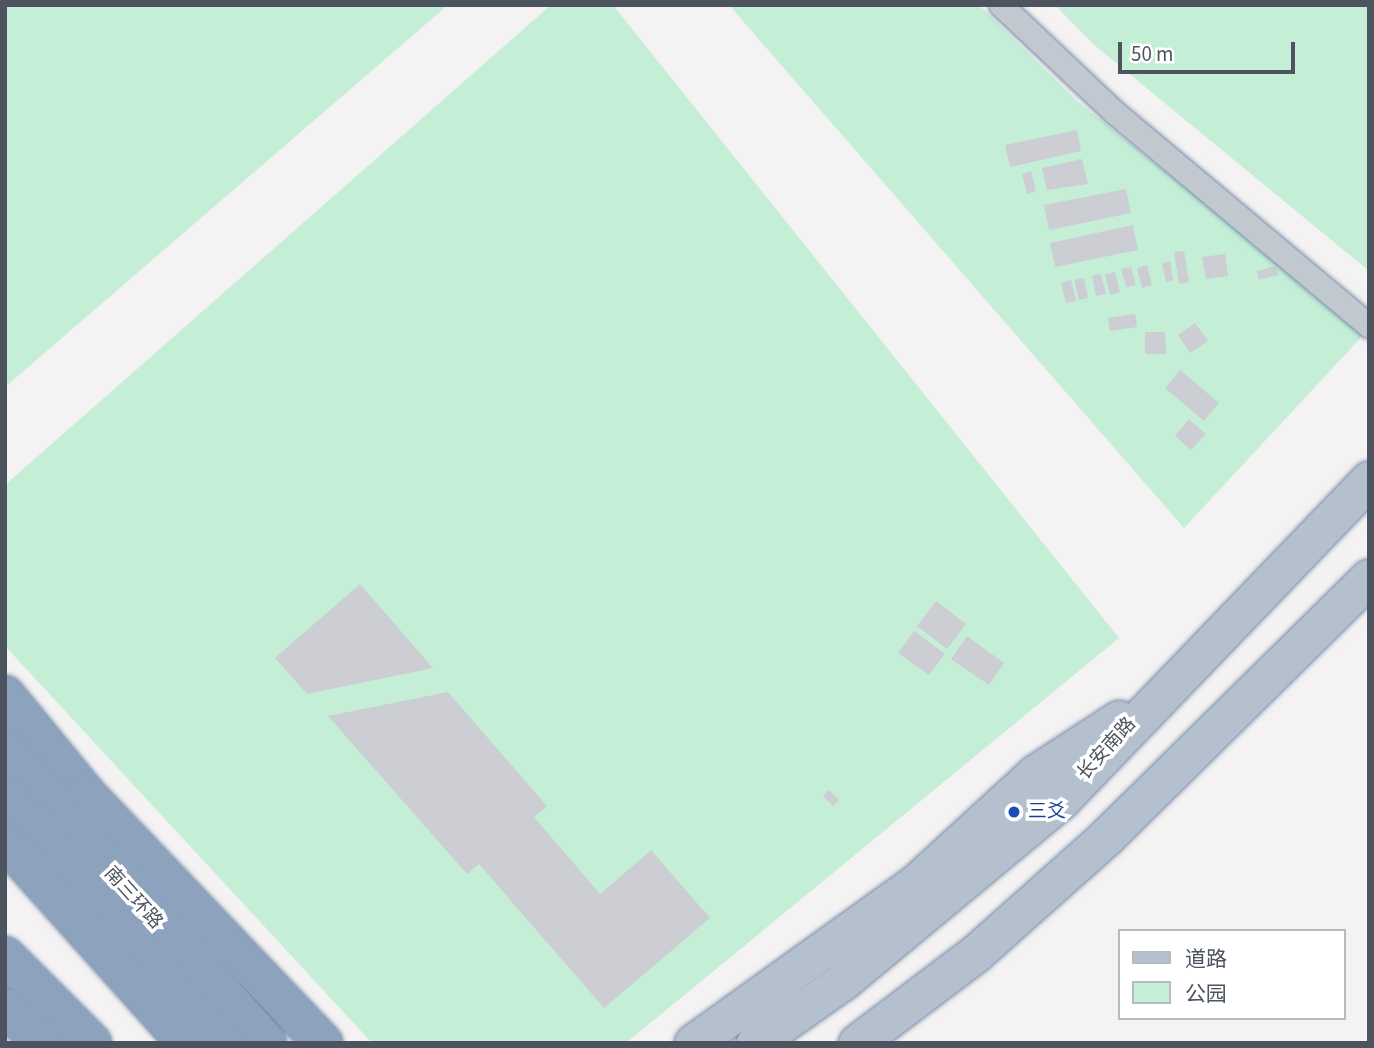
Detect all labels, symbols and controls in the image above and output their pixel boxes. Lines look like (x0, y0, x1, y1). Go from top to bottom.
scale bar (1122, 28, 1299, 72)
text: 50 m (1131, 39, 1173, 69)
street label: 长安南路 (1073, 713, 1141, 785)
place label: 三爻 (1028, 801, 1066, 823)
marker: 三爻 (1006, 804, 1022, 820)
street label: 南三环路 (99, 862, 167, 934)
legend (1118, 929, 1346, 1020)
text: 道路 (1185, 944, 1227, 974)
text: 公园 (1185, 979, 1227, 1009)

